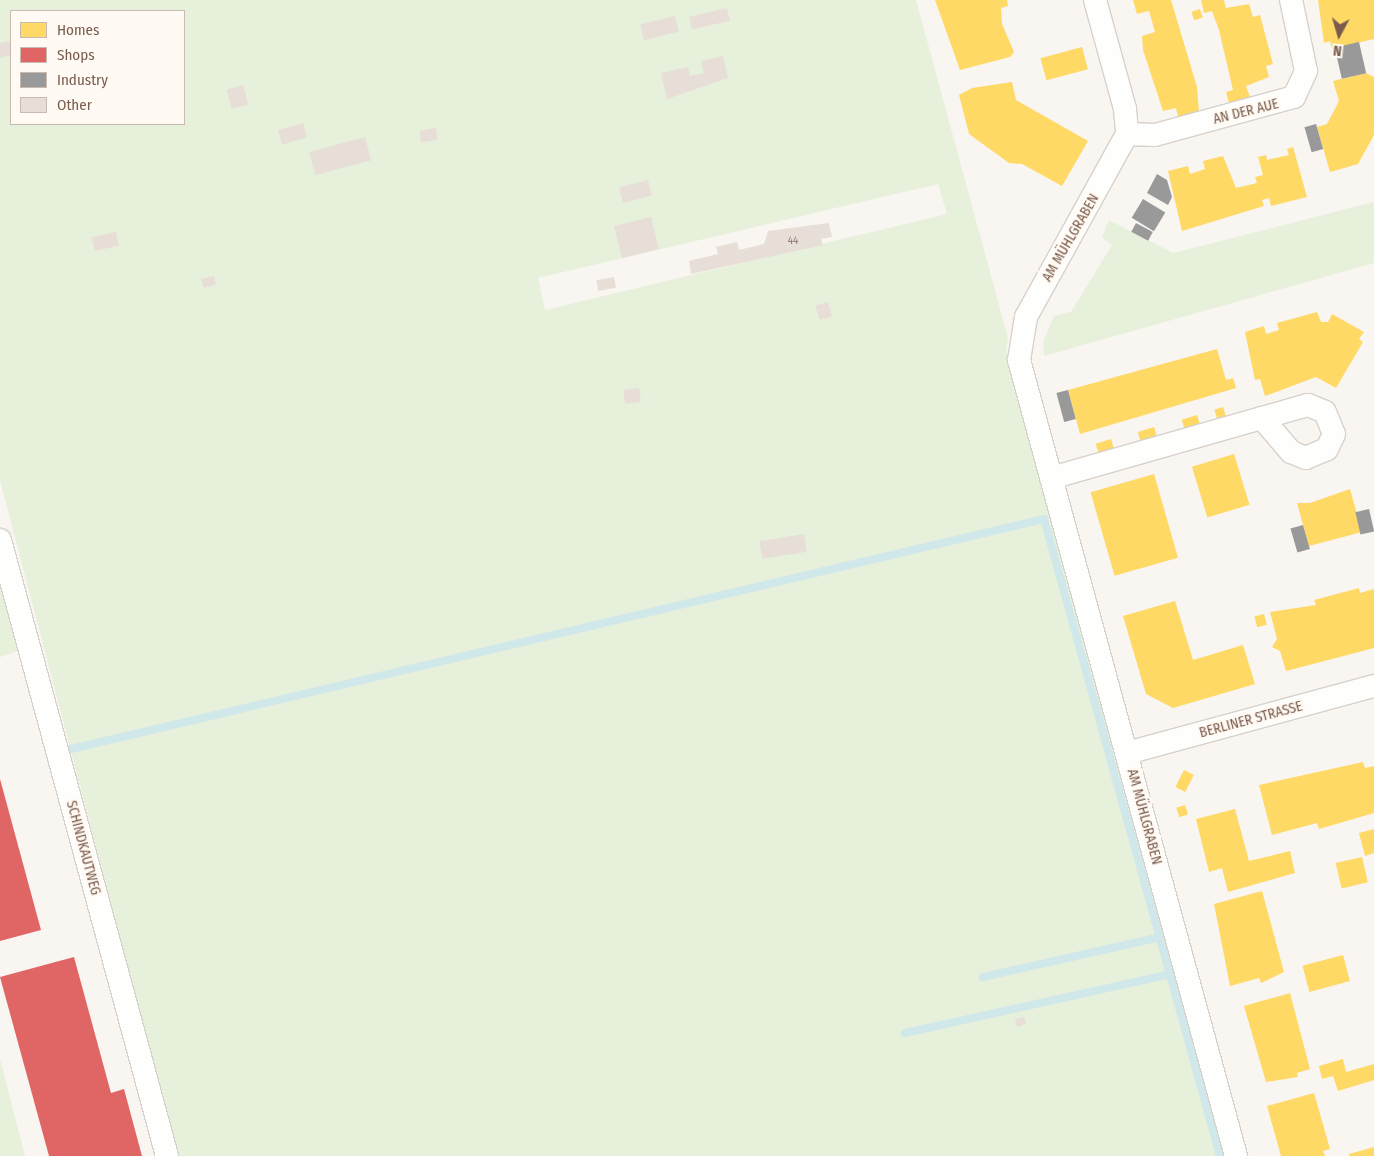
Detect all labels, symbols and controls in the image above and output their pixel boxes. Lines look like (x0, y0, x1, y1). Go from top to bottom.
legend (10, 10, 185, 125)
north arrow (1314, 10, 1364, 60)
text: Homes (57, 21, 99, 39)
text: N (1332, 42, 1342, 59)
text: Shops (57, 46, 95, 64)
text: Industry (57, 71, 108, 89)
text: Other (57, 96, 92, 114)
street label: AN DER AUE (1212, 96, 1280, 128)
street label: AM MÜHLGRABEN (1039, 191, 1103, 285)
house number: 44 (788, 234, 798, 248)
street label: BERLINER STRASSE (1198, 698, 1304, 742)
street label: AM MÜHLGRABEN (1123, 767, 1165, 867)
street label: SCHINDKAUTWEG (62, 799, 104, 897)

